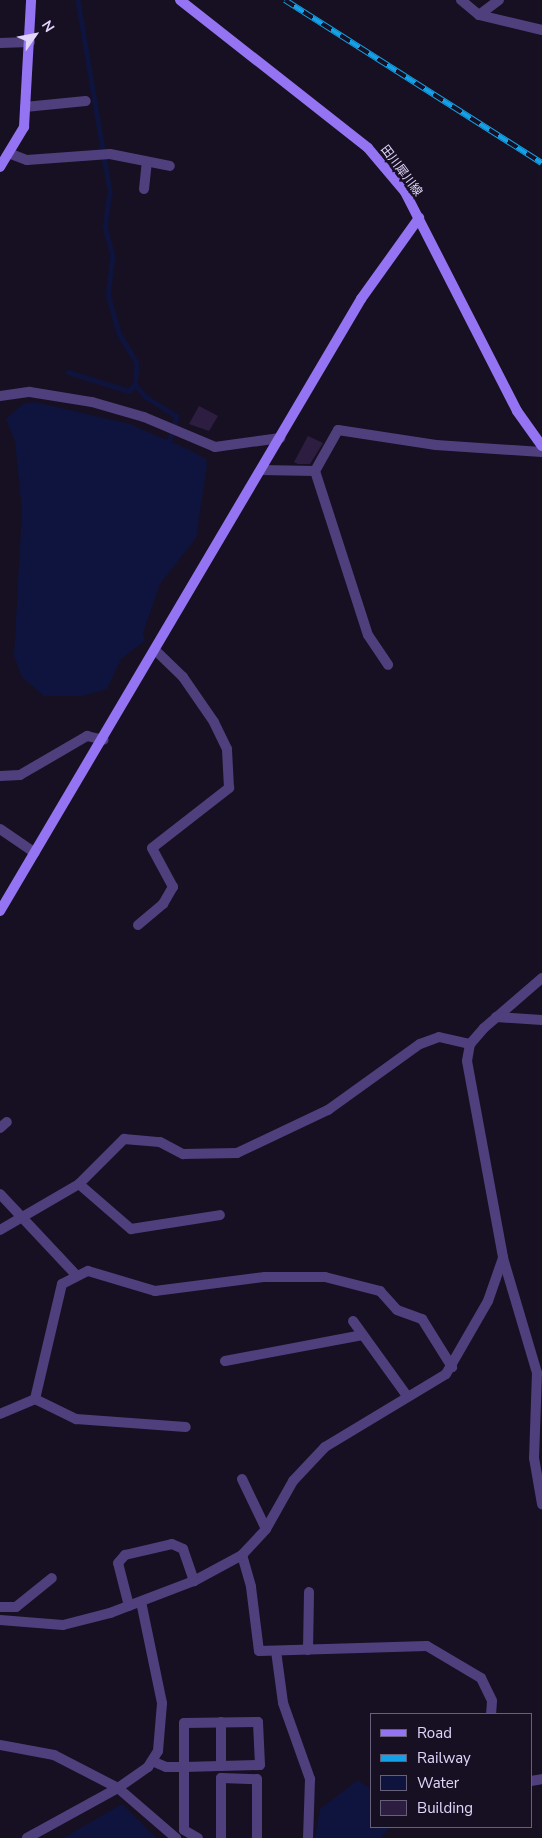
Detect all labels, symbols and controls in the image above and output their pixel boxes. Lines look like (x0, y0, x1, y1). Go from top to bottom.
north arrow (10, 10, 60, 60)
text: N (37, 17, 59, 36)
street label: 田川犀川線 (377, 143, 425, 199)
legend (370, 1713, 532, 1828)
text: Road (417, 1723, 452, 1743)
text: Railway (417, 1748, 471, 1768)
text: Water (417, 1773, 459, 1793)
text: Building (417, 1798, 473, 1818)

